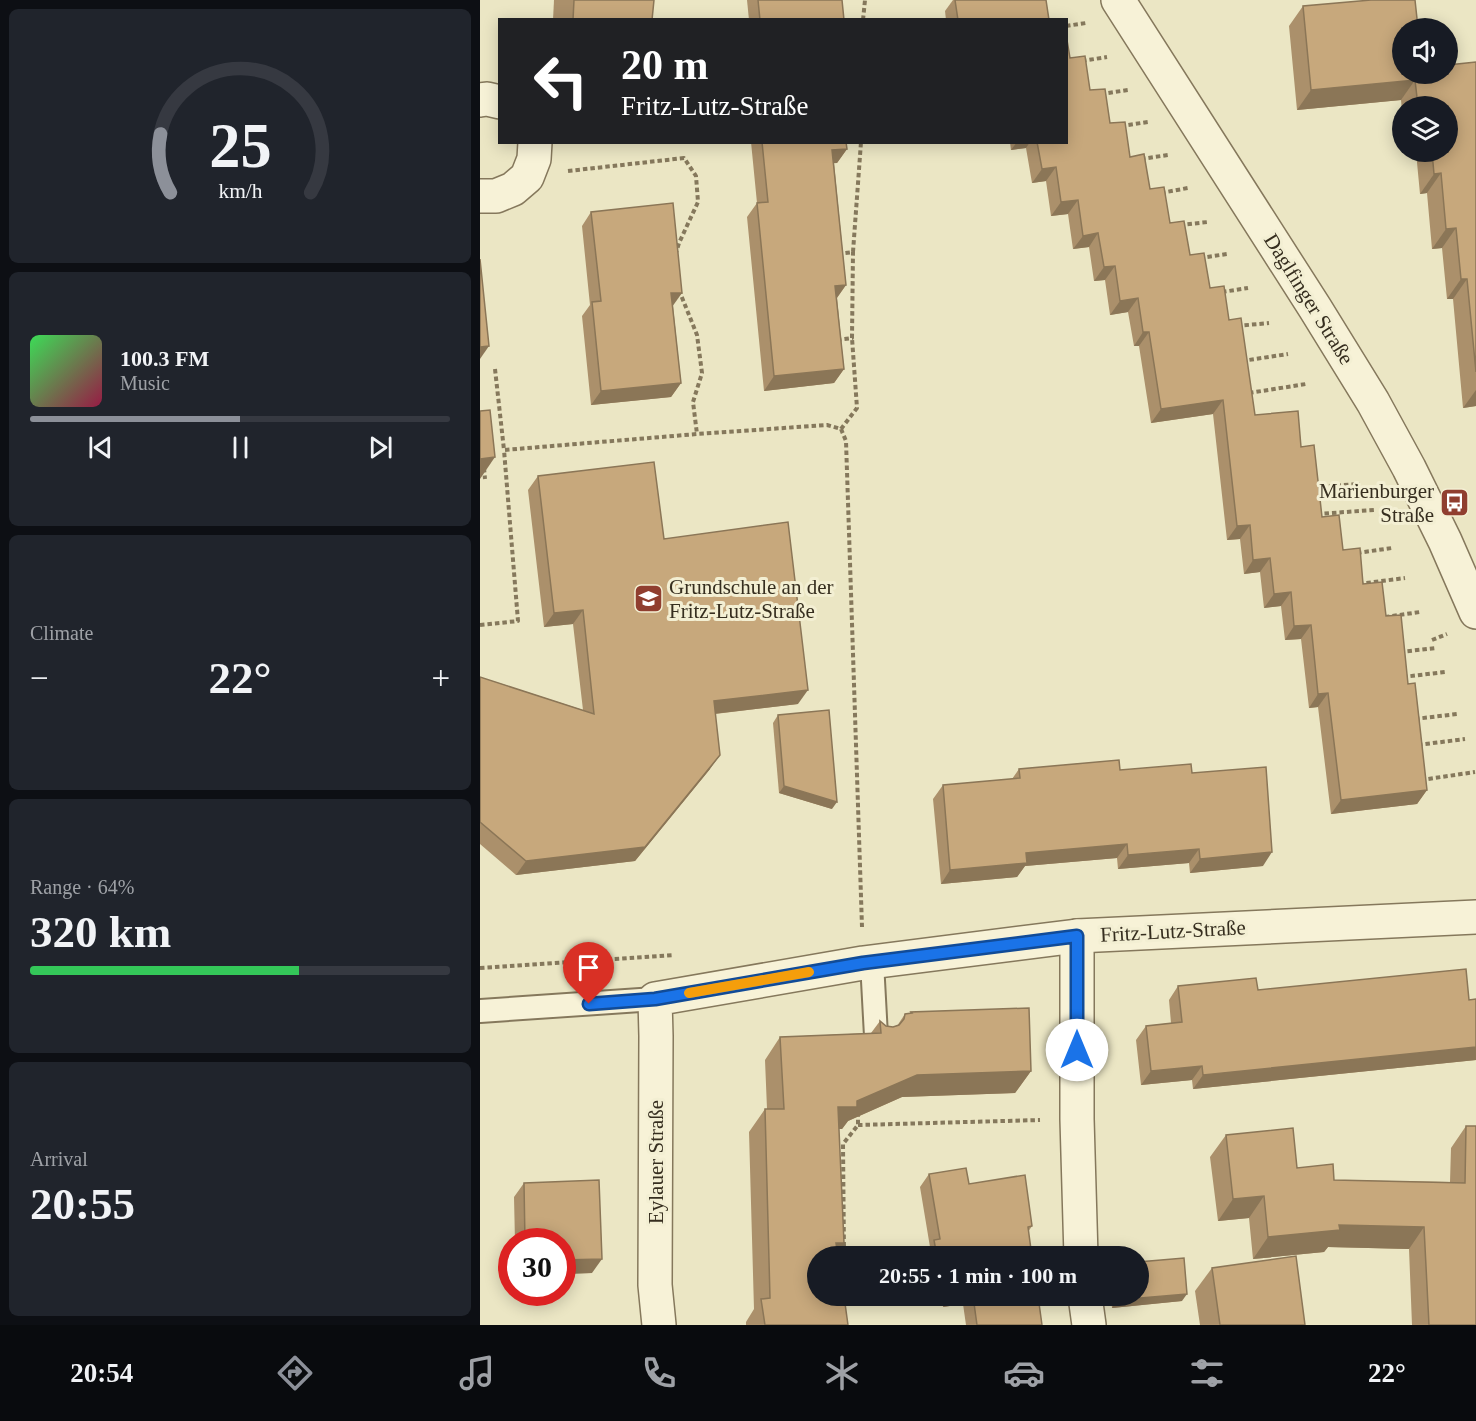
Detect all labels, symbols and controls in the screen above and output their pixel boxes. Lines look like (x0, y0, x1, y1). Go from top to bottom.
map controls (1392, 18, 1458, 162)
button: sound (1392, 18, 1458, 84)
icon: left (522, 42, 600, 120)
text: 20 m (621, 42, 709, 88)
text: Fritz-Lutz-Straße (621, 91, 808, 121)
button: layers (1392, 96, 1458, 162)
text: 25 (209, 111, 271, 180)
text: km/h (218, 179, 262, 203)
street label: Daglfinger Straße (1259, 229, 1359, 369)
text: 100.3 FM (120, 346, 209, 371)
text: Music (120, 372, 170, 394)
icon: previous (84, 431, 117, 464)
icon: pause (224, 431, 257, 464)
icon: next (364, 431, 397, 464)
place label: Marienburger Straße (1319, 479, 1434, 527)
bus stop icon: Marienburger Straße (1439, 487, 1471, 519)
place label: Grundschule an der Fritz-Lutz-Straße (669, 575, 833, 623)
school or university icon: Grundschule an der Fritz-Lutz-Straße (632, 583, 664, 615)
text: Climate (30, 622, 93, 644)
text: 22° (209, 653, 272, 703)
text: − (30, 660, 49, 696)
text: + (431, 660, 450, 696)
text: Range · 64% (30, 876, 134, 898)
text: 320 km (30, 907, 171, 957)
street label: Fritz-Lutz-Straße (1100, 915, 1246, 947)
pin (563, 942, 614, 1004)
icon: arrive (572, 951, 605, 984)
position arrow (1045, 1018, 1109, 1082)
street label: Eylauer Straße (644, 1100, 668, 1224)
text: Arrival (30, 1148, 88, 1170)
text: 20:55 (30, 1179, 135, 1229)
speed limit sign: 30 (498, 1228, 576, 1306)
text: 20:55 · 1 min · 100 m (879, 1263, 1077, 1288)
icon: directions (274, 1352, 316, 1394)
icon: music (456, 1352, 498, 1394)
icon: phone (638, 1352, 680, 1394)
icon: climate (821, 1352, 863, 1394)
icon: car (1003, 1352, 1045, 1394)
icon: filters (1186, 1352, 1228, 1394)
text: 20:54 (70, 1358, 133, 1388)
text: 22° (1368, 1358, 1406, 1388)

